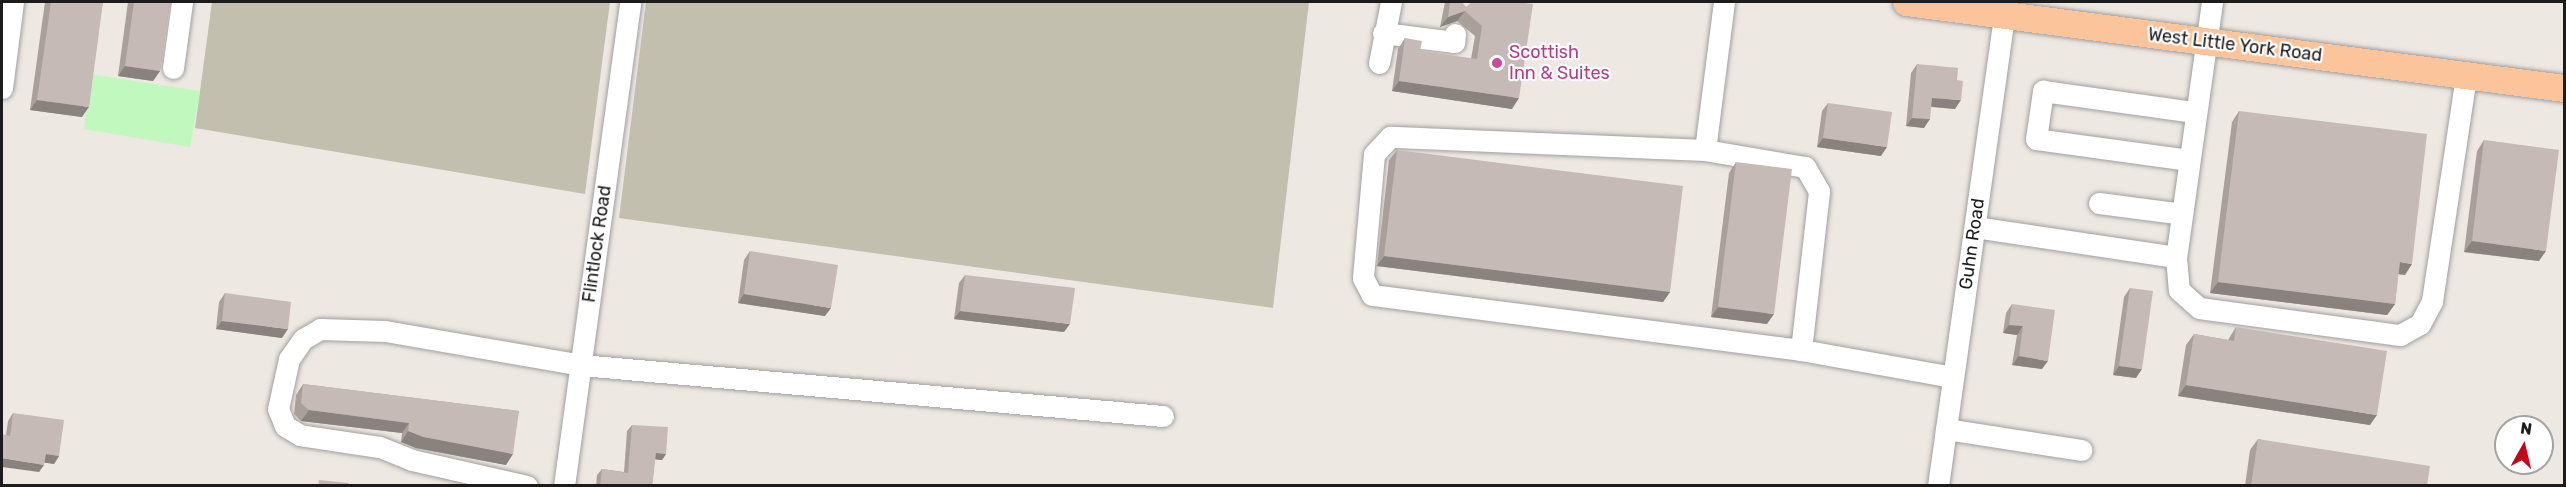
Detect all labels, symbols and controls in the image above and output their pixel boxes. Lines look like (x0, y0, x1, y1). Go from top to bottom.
street label: West Little York Road (2146, 24, 2324, 66)
place label: Scottish Inn & Suites (1509, 42, 1610, 84)
marker: Scottish Inn & Suites (1490, 56, 1504, 70)
street label: Flintlock Road (578, 184, 616, 304)
street label: Guhn Road (1955, 197, 1989, 291)
north arrow (2494, 415, 2554, 475)
text: N (2519, 418, 2533, 439)

